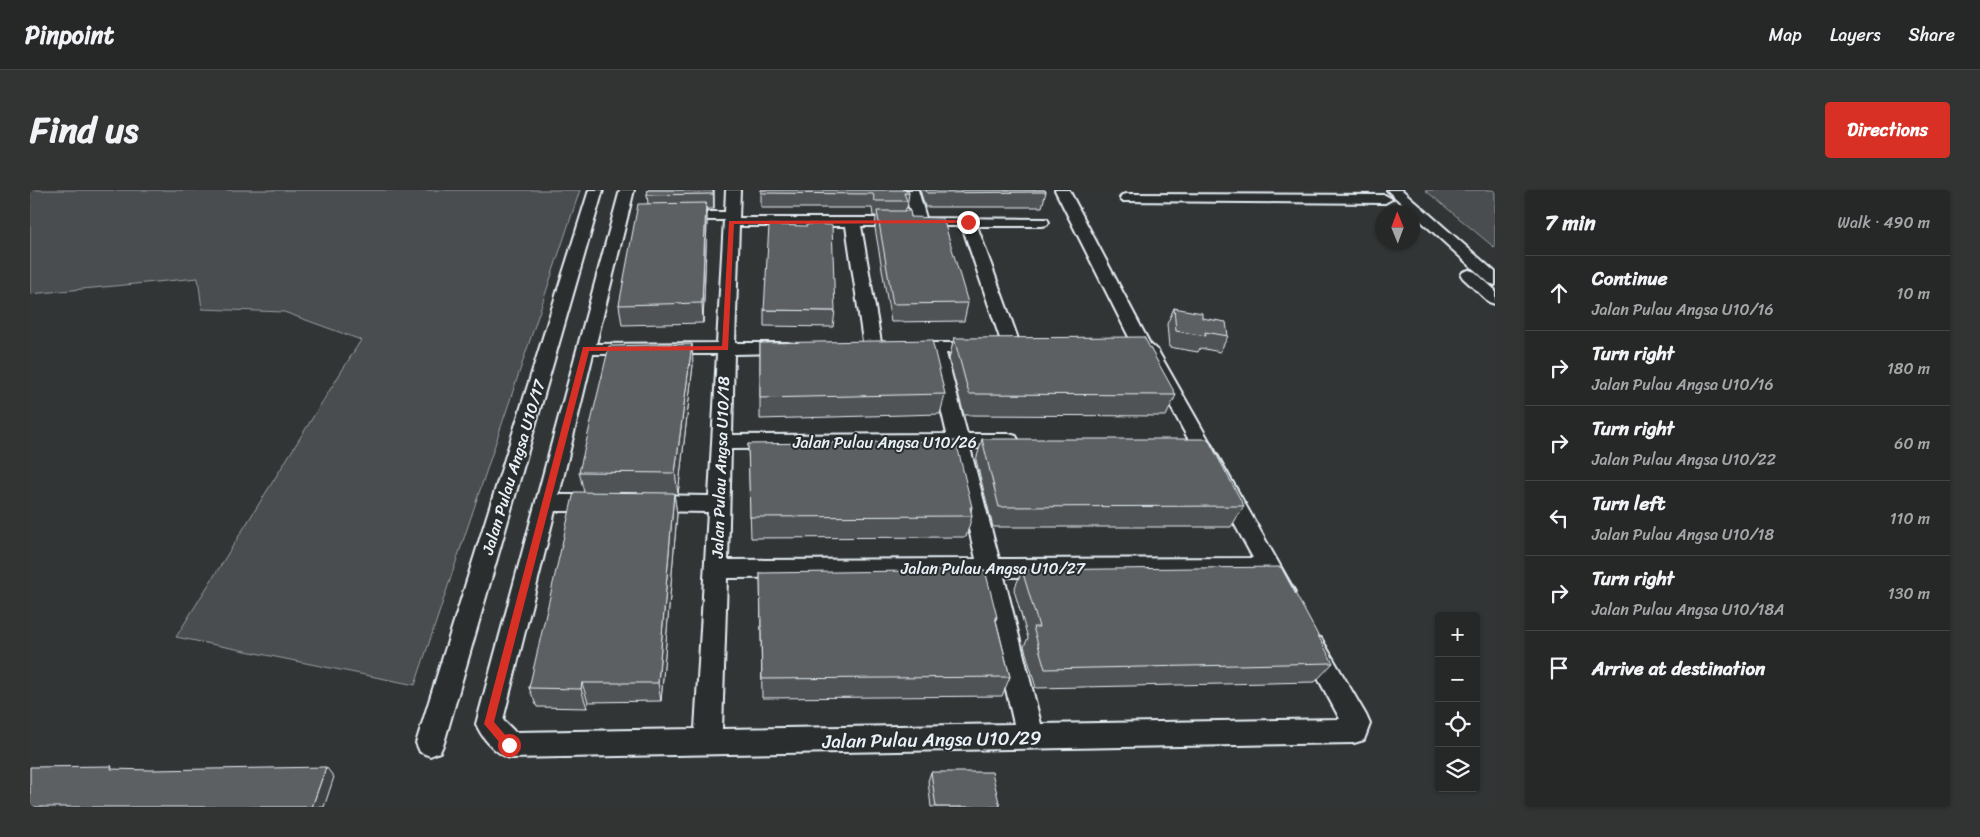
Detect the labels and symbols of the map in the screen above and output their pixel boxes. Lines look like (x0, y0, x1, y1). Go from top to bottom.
north arrow (1375, 205, 1420, 250)
route end (957, 211, 980, 234)
street label: Jalan Pulau Angsa U10/17 (473, 375, 554, 559)
street label: Jalan Pulau Angsa U10/18 (703, 375, 738, 559)
street label: Jalan Pulau Angsa U10/26 (792, 428, 977, 457)
street label: Jalan Pulau Angsa U10/27 (900, 554, 1086, 583)
street label: Jalan Pulau Angsa U10/29 (821, 721, 1042, 758)
route start (498, 734, 521, 757)

